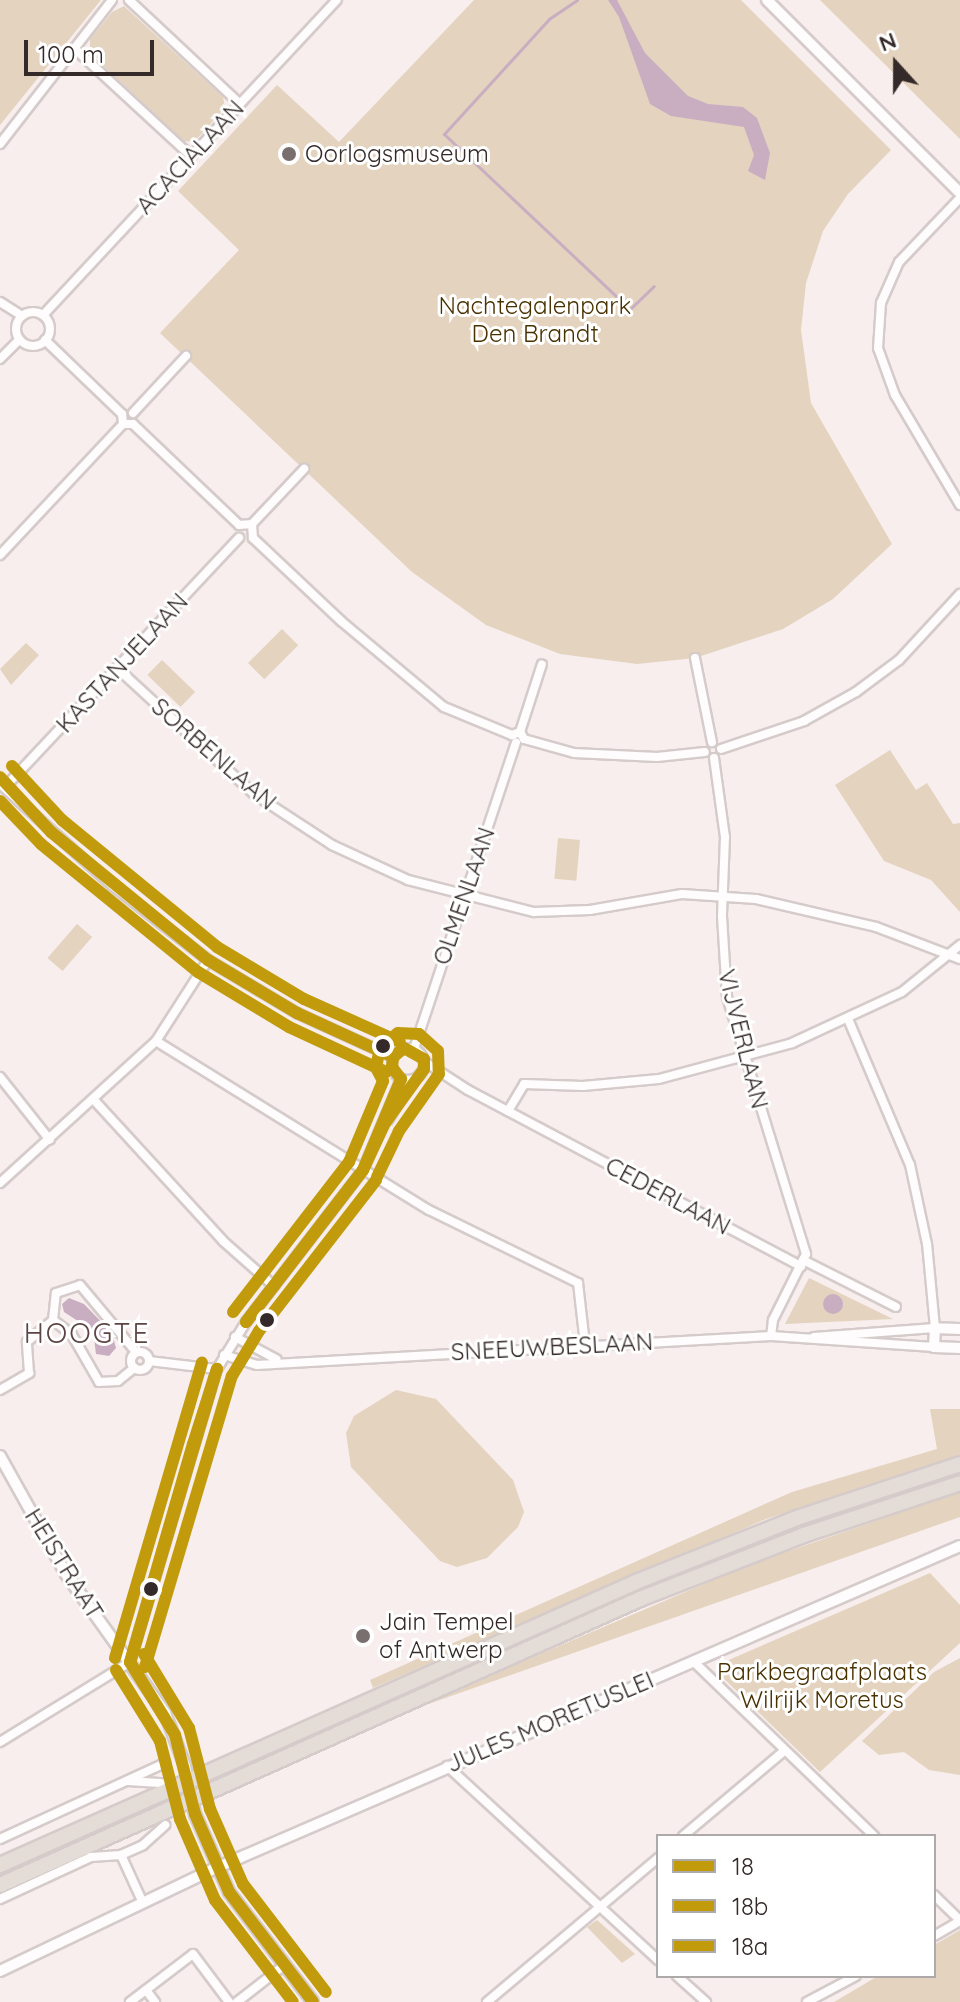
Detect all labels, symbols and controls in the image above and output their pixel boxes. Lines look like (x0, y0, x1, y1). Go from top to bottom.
scale bar (28, 24, 158, 74)
north arrow (856, 24, 936, 104)
text: N (875, 26, 900, 58)
text: 100 m (38, 39, 104, 69)
street label: ACACIALAAN (130, 94, 250, 220)
place label: Oorlogsmuseum (305, 140, 489, 168)
marker: Oorlogsmuseum (280, 145, 298, 163)
park label: Nachtegalenpark Den Brandt (439, 292, 631, 348)
street label: KASTANJELAAN (50, 587, 194, 739)
street label: SORBENLAAN (146, 692, 282, 816)
street label: OLMENLAAN (427, 824, 501, 968)
street label: VIJVERLAAN (712, 966, 774, 1112)
unlabelled marker (375, 1038, 391, 1054)
street label: CEDERLAAN (601, 1151, 735, 1241)
unlabelled marker (259, 1312, 275, 1328)
district label: HOOGTE (24, 1316, 150, 1350)
street label: SNEEUWBESLAAN (450, 1327, 654, 1367)
street label: HEISTRAAT (19, 1503, 109, 1625)
unlabelled marker (143, 1581, 159, 1597)
place label: Jain Tempel of Antwerp (379, 1608, 514, 1664)
marker: Jain Tempel of Antwerp (354, 1627, 372, 1645)
park label: Parkbegraafplaats Wilrijk Moretus (717, 1658, 927, 1714)
street label: JULES MORETUSLEI (442, 1665, 658, 1779)
legend (656, 1834, 936, 1978)
text: 18 (732, 1851, 754, 1881)
text: 18b (732, 1891, 768, 1921)
text: 18a (732, 1931, 768, 1961)

